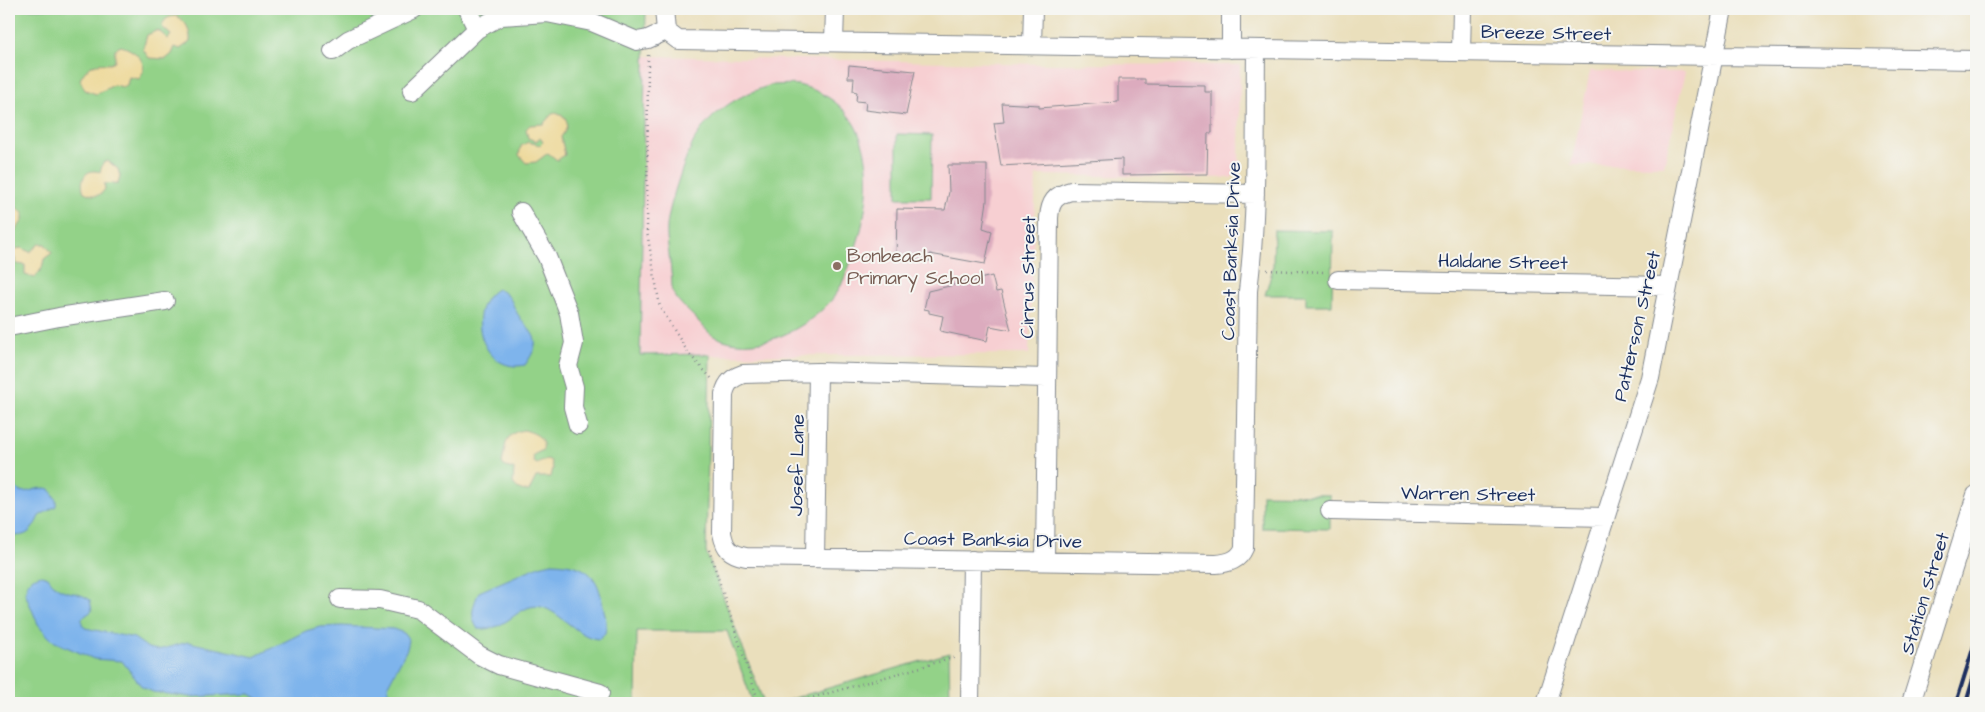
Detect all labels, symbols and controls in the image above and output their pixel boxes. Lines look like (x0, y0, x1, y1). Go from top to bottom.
street label: Breeze Street (1481, 19, 1612, 48)
street label: Coast Banksia Drive (1215, 161, 1248, 341)
street label: Cirrus Street (1014, 215, 1043, 339)
place label: Bonbeach Primary School (847, 243, 983, 293)
street label: Haldane Street (1438, 248, 1568, 277)
street label: Patterson Street (1607, 248, 1668, 404)
marker: Bonbeach Primary School (831, 260, 843, 272)
street label: Josef Lane (783, 414, 812, 516)
street label: Warren Street (1400, 480, 1536, 509)
street label: Coast Banksia Drive (904, 525, 1082, 556)
street label: Station Street (1894, 529, 1957, 658)

